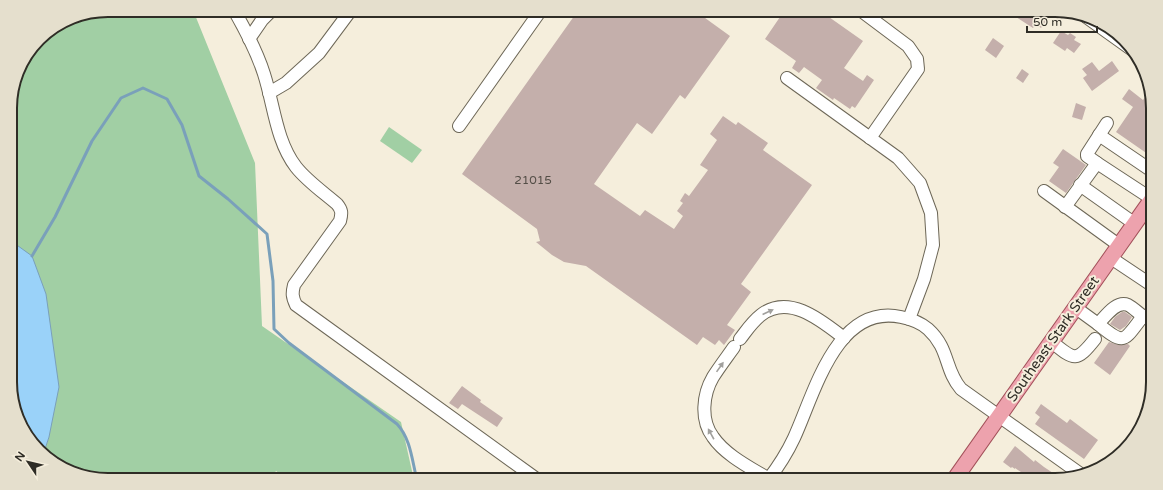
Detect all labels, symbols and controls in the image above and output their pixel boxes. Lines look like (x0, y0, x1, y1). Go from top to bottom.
scale bar (1027, 8, 1097, 34)
text: 50 m (1033, 15, 1062, 29)
house number: 21015 (514, 173, 552, 187)
street label: Southeast Stark Street (1003, 273, 1103, 405)
one-way arrow (762, 309, 773, 315)
one-way arrow (716, 361, 724, 372)
one-way arrow (708, 428, 715, 440)
north arrow (8, 442, 48, 482)
text: N (12, 449, 28, 464)

